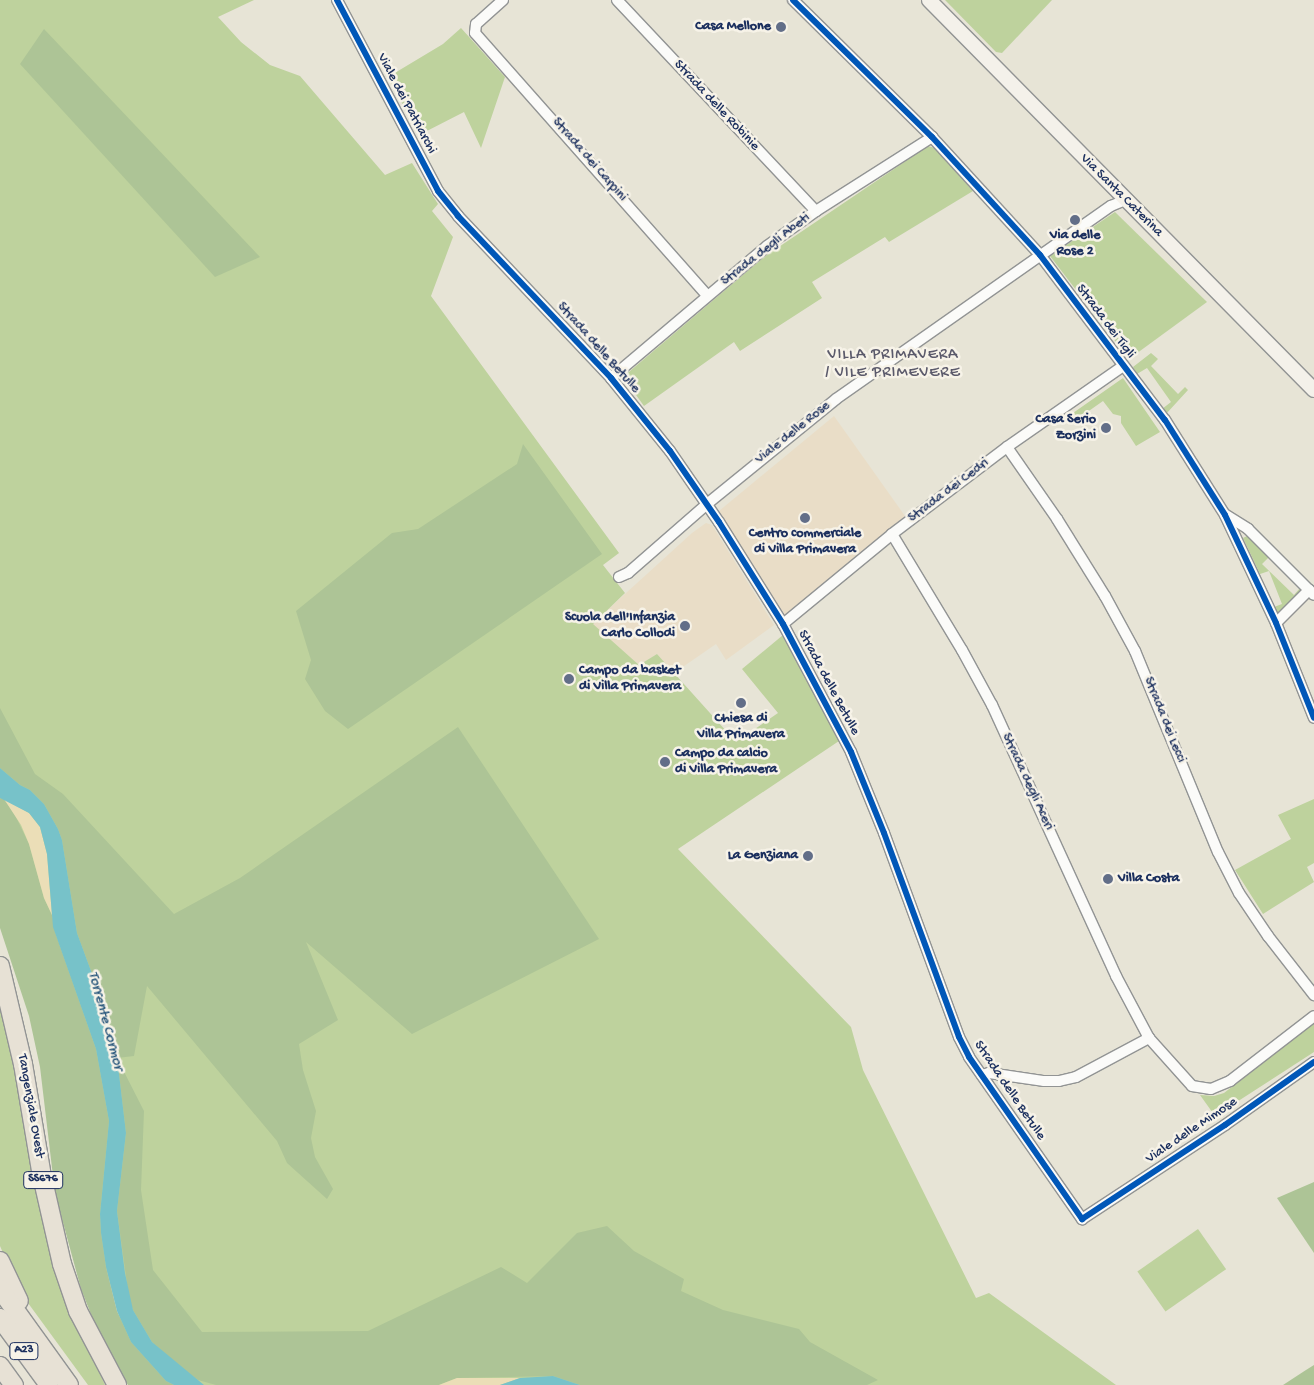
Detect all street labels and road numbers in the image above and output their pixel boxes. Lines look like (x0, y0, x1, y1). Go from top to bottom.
street label: Viale dei Patriarchi (372, 51, 440, 157)
street label: Strada delle Robinie (670, 57, 762, 155)
street label: Strada dei Carpini (548, 115, 630, 205)
street label: Via Santa Caterina (1076, 151, 1166, 241)
street label: Strada degli Abeti (718, 210, 814, 290)
street label: Strada dei Tigli (1072, 282, 1138, 362)
street label: Strada delle Betulle (553, 299, 643, 397)
street label: Viale delle Rose (752, 398, 834, 468)
street label: Strada dei Cedri (905, 455, 993, 527)
street label: Strada delle Betulle (793, 628, 863, 738)
street label: Strada dei Lecci (1139, 675, 1189, 765)
street label: Strada degli Aceri (997, 731, 1057, 833)
street label: Strada delle Betulle (969, 1038, 1049, 1144)
street label: Tangenziale Ovest (13, 1053, 47, 1159)
street label: Viale delle Mimose (1143, 1094, 1241, 1168)
road number: SS676 (23, 1170, 63, 1190)
road number: A23 (9, 1342, 39, 1360)

